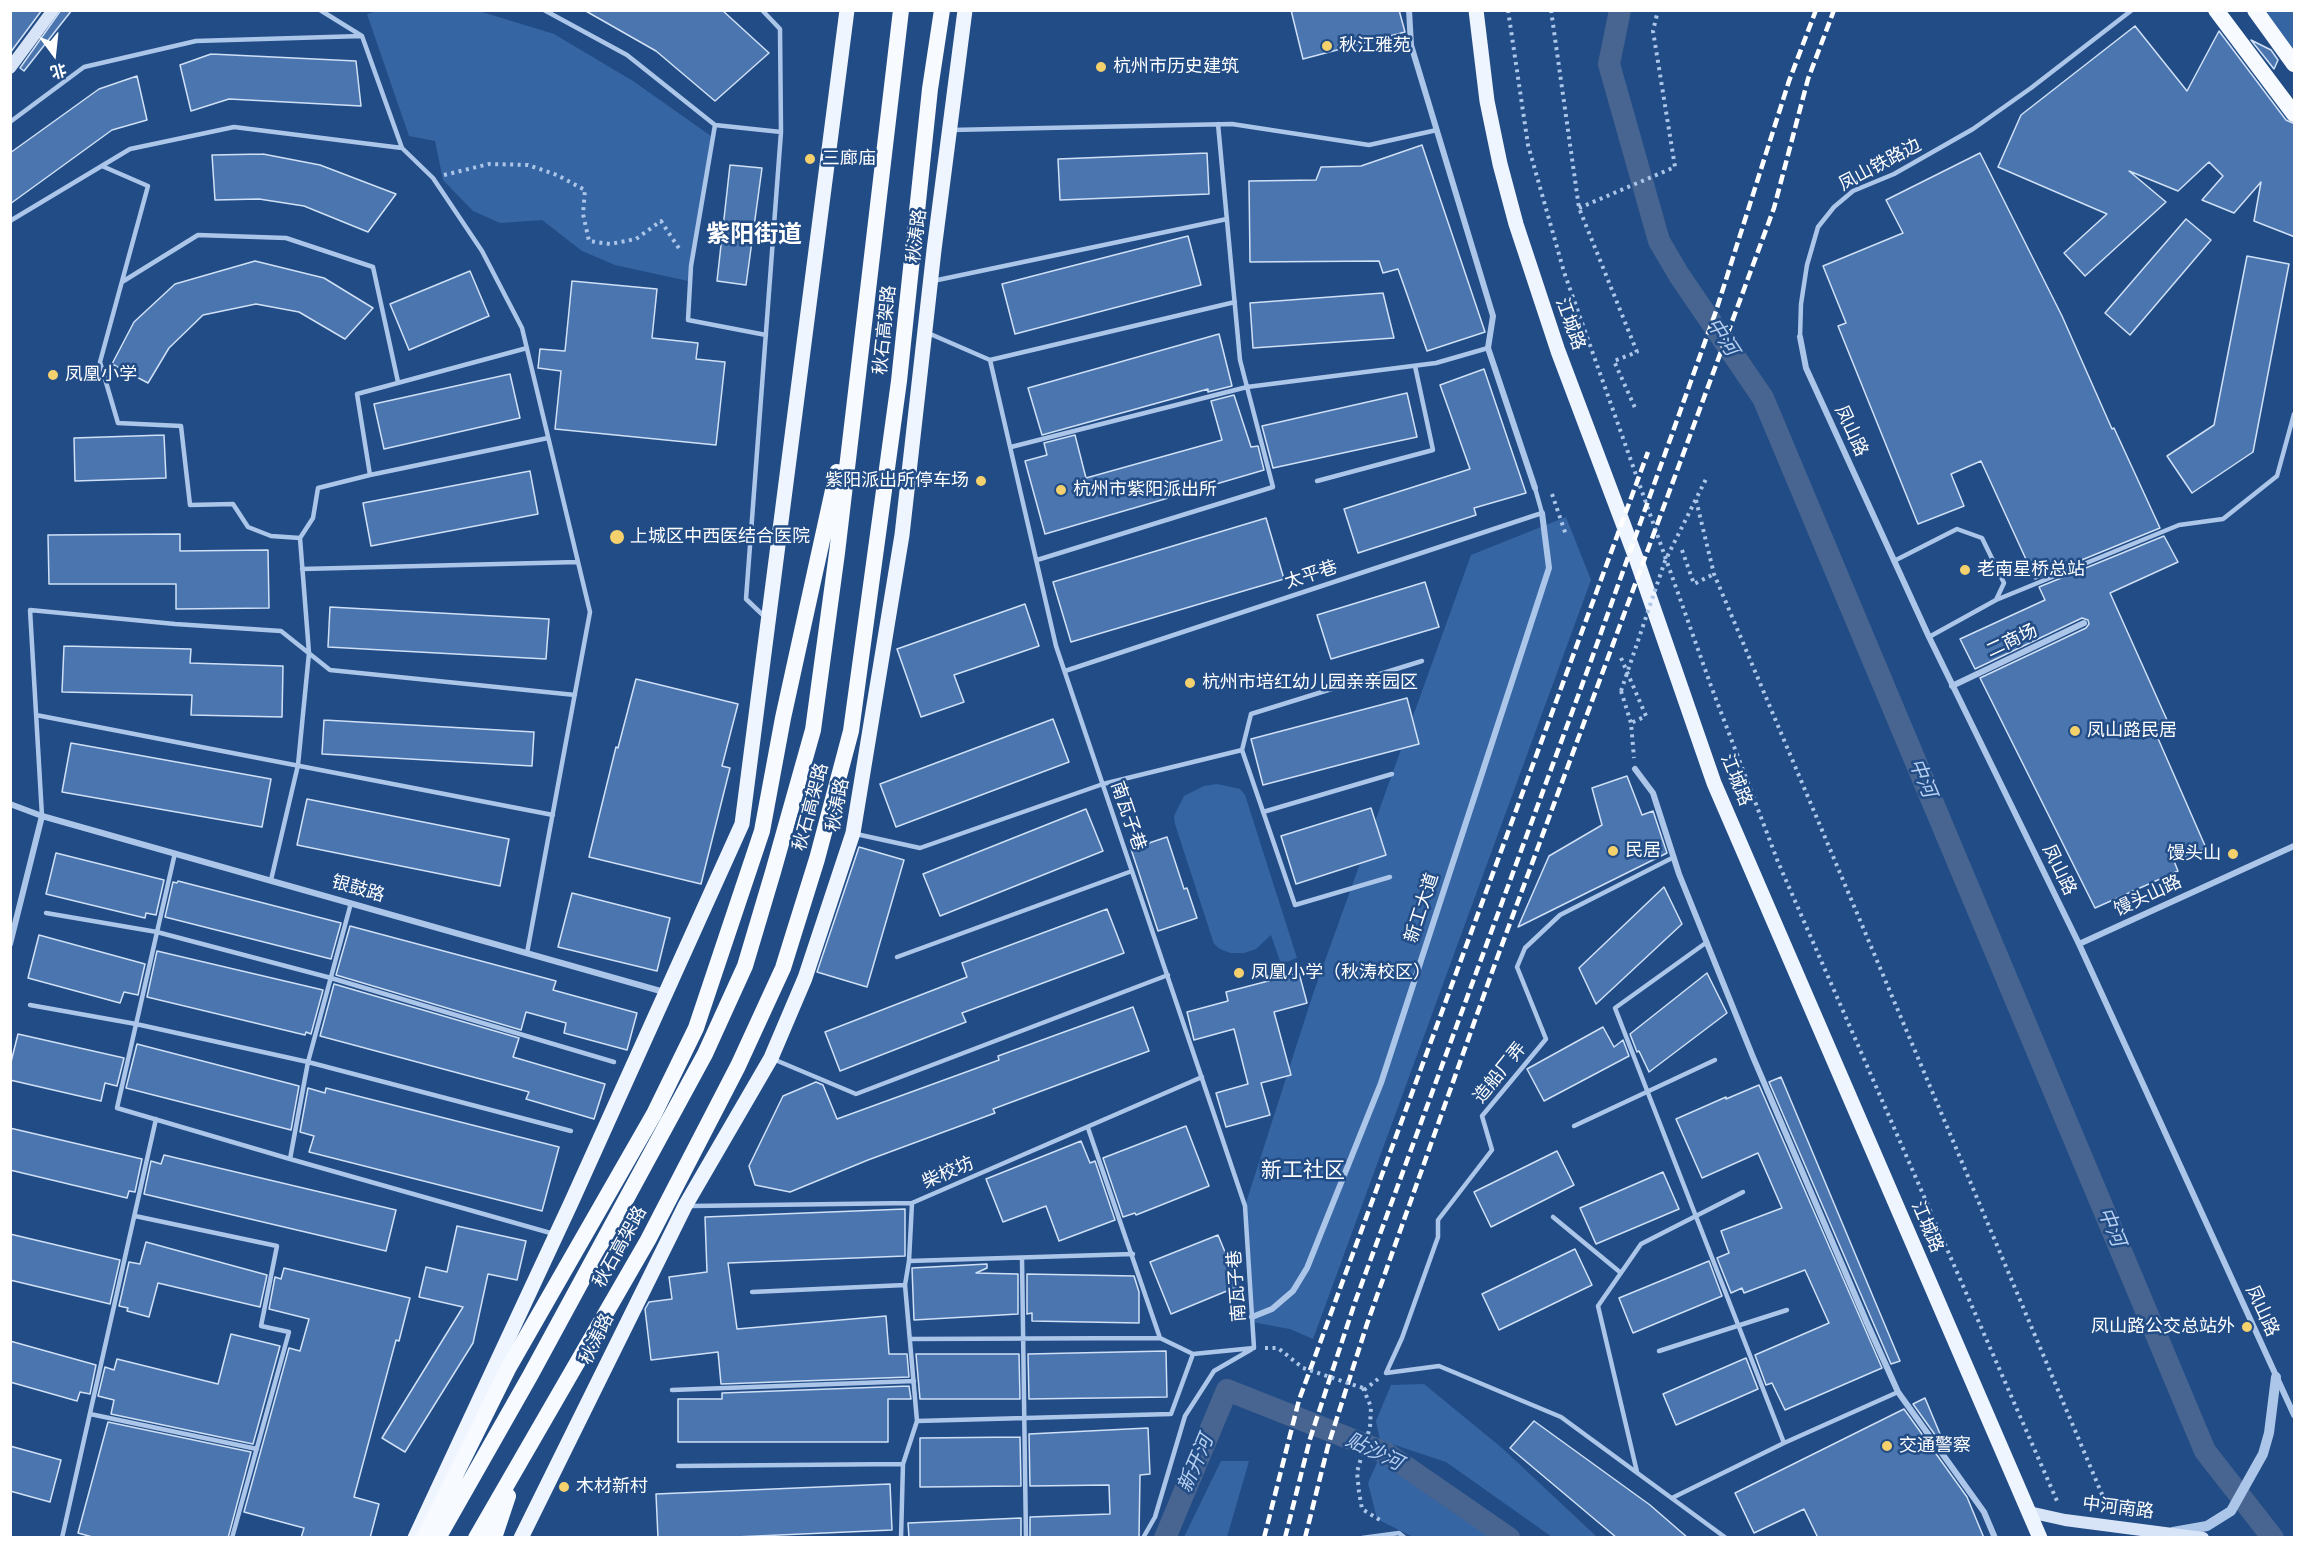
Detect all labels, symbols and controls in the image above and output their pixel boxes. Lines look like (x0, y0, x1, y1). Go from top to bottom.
north arrow (24, 24, 84, 84)
place label: 秋江雅苑 (1339, 35, 1411, 57)
marker: 秋江雅苑 (1320, 39, 1334, 53)
place label: 杭州市历史建筑 (1113, 56, 1239, 78)
text: 北 (48, 60, 69, 83)
marker: 杭州市历史建筑 (1094, 60, 1108, 74)
street label: 凤山铁路边 (1835, 134, 1925, 196)
place label: 三廊庙 (822, 148, 876, 170)
marker: 三廊庙 (803, 152, 817, 166)
street label: 秋涛路 (903, 208, 931, 264)
district label: 紫阳街道 (706, 221, 802, 249)
street label: 秋石高架路 (870, 284, 900, 376)
street label: 江城路 (1551, 295, 1589, 353)
water label: 中河 (1701, 314, 1743, 360)
place label: 凤凰小学 (65, 364, 137, 386)
marker: 凤凰小学 (46, 368, 60, 382)
street label: 凤山路 (1830, 402, 1872, 460)
place label: 紫阳派出所停车场 (825, 470, 969, 492)
marker: 紫阳派出所停车场 (974, 474, 988, 488)
place label: 杭州市紫阳派出所 (1073, 479, 1217, 501)
marker: 杭州市紫阳派出所 (1054, 483, 1068, 497)
place label: 上城区中西医结合医院 (630, 526, 810, 548)
marker: 上城区中西医结合医院 (608, 528, 626, 546)
street label: 太平巷 (1282, 556, 1340, 594)
place label: 老南星桥总站 (1977, 559, 2085, 581)
marker: 老南星桥总站 (1958, 563, 1972, 577)
street label: 二商场 (1983, 620, 2041, 662)
place label: 杭州市培红幼儿园亲亲园区 (1202, 672, 1418, 694)
marker: 杭州市培红幼儿园亲亲园区 (1183, 676, 1197, 690)
place label: 凤山路民居 (2087, 720, 2177, 742)
marker: 凤山路民居 (2068, 724, 2082, 738)
street label: 江城路 (1716, 751, 1756, 809)
water label: 中河 (1903, 755, 1941, 801)
street label: 秋石高架路 (789, 761, 833, 853)
street label: 秋涛路 (822, 776, 854, 834)
street label: 南瓦子巷 (1106, 778, 1150, 854)
place label: 民居 (1625, 840, 1661, 862)
street label: 凤山路 (2037, 841, 2081, 899)
place label: 馒头山 (2167, 843, 2221, 865)
marker: 民居 (1606, 844, 1620, 858)
marker: 馒头山 (2226, 847, 2240, 861)
street label: 新工大道 (1401, 870, 1443, 946)
street label: 银鼓路 (329, 871, 387, 907)
street label: 馒头山路 (2111, 871, 2185, 921)
place label: 凤凰小学（秋涛校区） (1251, 962, 1431, 984)
marker: 凤凰小学（秋涛校区） (1232, 966, 1246, 980)
street label: 造船厂弄 (1469, 1038, 1531, 1108)
street label: 柴校坊 (919, 1153, 977, 1193)
district label: 新工社区 (1261, 1158, 1345, 1184)
street label: 江城路 (1907, 1198, 1947, 1256)
street label: 秋石高架路 (589, 1202, 651, 1292)
water label: 中河 (2092, 1204, 2130, 1250)
street label: 南瓦子巷 (1224, 1249, 1250, 1323)
street label: 凤山路 (2241, 1282, 2283, 1340)
street label: 秋涛路 (575, 1310, 619, 1368)
place label: 凤山路公交总站外 (2091, 1316, 2235, 1338)
marker: 凤山路公交总站外 (2240, 1320, 2254, 1334)
water label: 贴沙河 (1342, 1428, 1406, 1476)
water label: 新开河 (1173, 1432, 1219, 1496)
place label: 交通警察 (1899, 1435, 1971, 1457)
marker: 交通警察 (1880, 1439, 1894, 1453)
place label: 木材新村 (576, 1476, 648, 1498)
marker: 木材新村 (557, 1480, 571, 1494)
street label: 中河南路 (2081, 1493, 2155, 1523)

